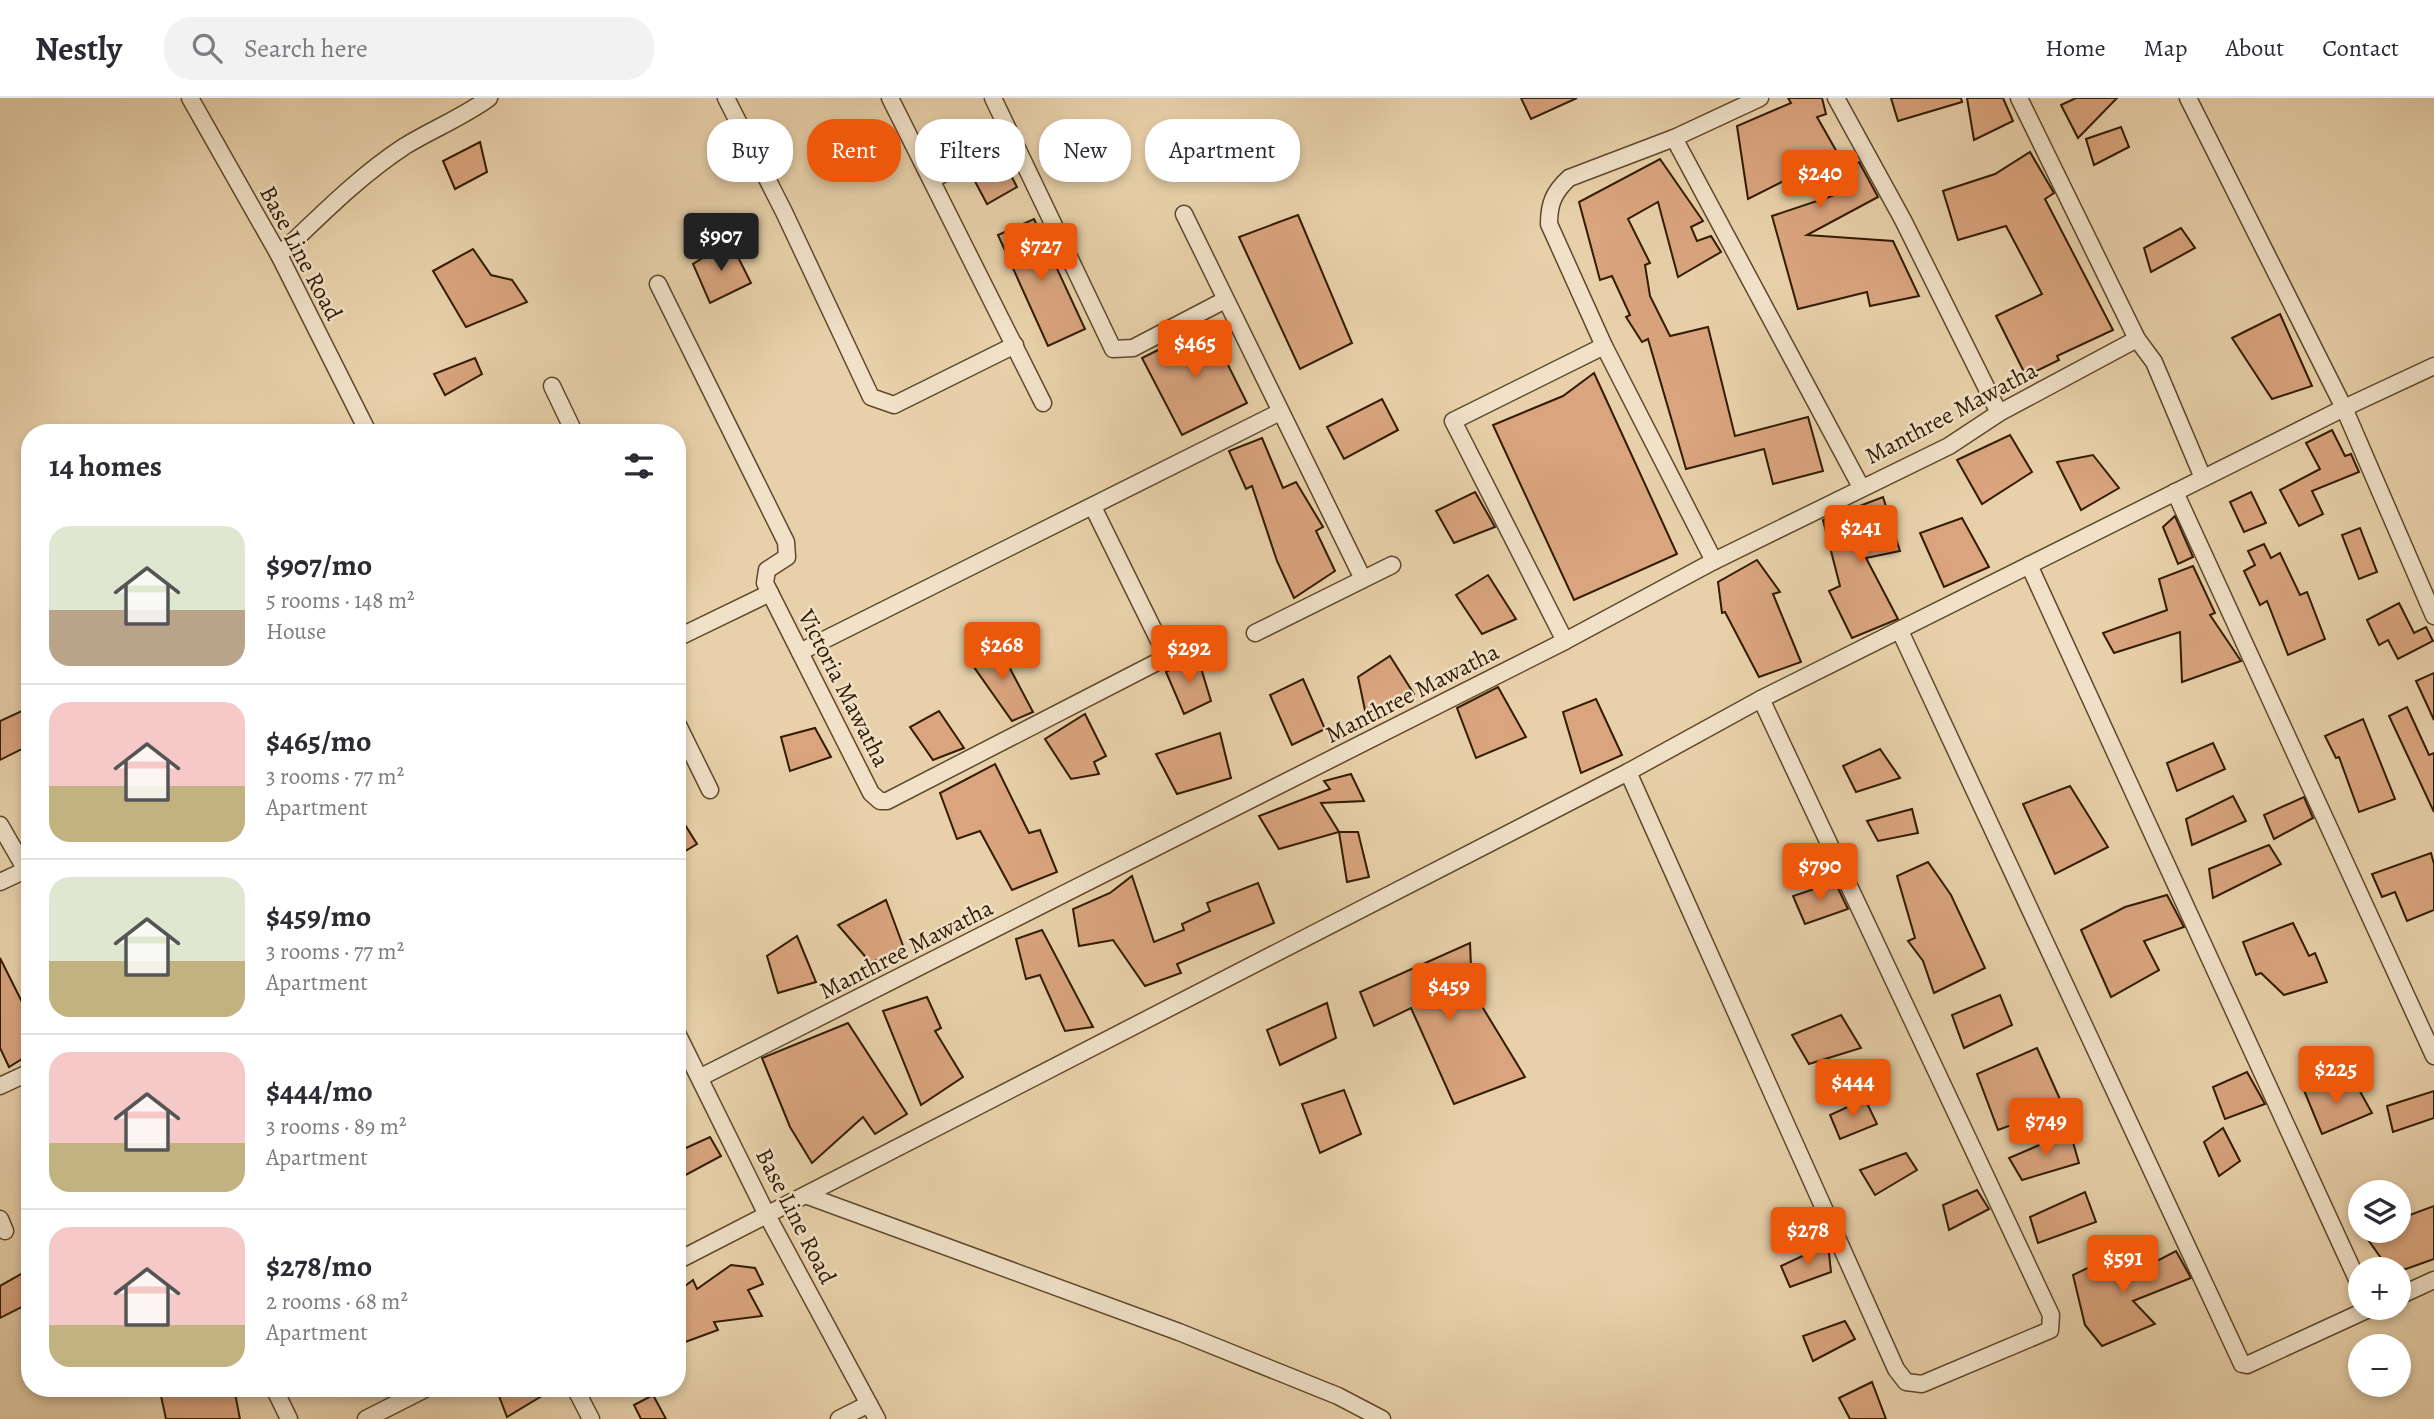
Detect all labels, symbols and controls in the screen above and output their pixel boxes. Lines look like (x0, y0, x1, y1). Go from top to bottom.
search box (164, 17, 654, 80)
text: Nestly (35, 26, 122, 71)
icon: search (188, 29, 226, 67)
text: Search here (244, 31, 368, 66)
text: Home (2045, 32, 2106, 64)
text: Map (2144, 32, 2188, 64)
text: About (2226, 32, 2284, 64)
text: Contact (2322, 32, 2399, 64)
chip: Buy (707, 119, 793, 182)
chip: Rent (807, 119, 901, 182)
chip: Filters (915, 119, 1025, 182)
chip: New (1039, 119, 1131, 182)
chip: Apartment (1145, 119, 1300, 182)
pin: $240 (1779, 150, 1861, 210)
text: $240 (1798, 157, 1842, 188)
street label: Base Line Road (252, 180, 350, 326)
pin: $907 (680, 214, 762, 273)
text: $907 (700, 220, 742, 251)
pin: $727 (1000, 223, 1082, 283)
text: $727 (1020, 230, 1062, 261)
pin: $465 (1154, 320, 1236, 380)
text: $465 (1174, 327, 1216, 358)
street label: Manthree Mawatha (1859, 354, 2043, 472)
text: 14 homes (49, 446, 162, 486)
icon: filters (620, 447, 658, 485)
pin: $241 (1820, 505, 1902, 565)
text: $241 (1841, 512, 1881, 543)
text: $907/mo (266, 545, 372, 585)
icon: home (105, 554, 189, 638)
text: 5 rooms · 148 m² (266, 585, 415, 616)
street label: Victoria Mawatha (790, 603, 898, 773)
text: House (266, 616, 326, 647)
pin: $268 (961, 622, 1043, 682)
pin: $292 (1148, 626, 1230, 685)
text: $268 (980, 629, 1024, 660)
text: $292 (1167, 632, 1211, 663)
street label: Manthree Mawatha (1320, 635, 1505, 751)
text: $465/mo (266, 721, 371, 761)
icon: home (105, 730, 189, 814)
text: 3 rooms · 77 m² (266, 761, 404, 792)
text: Apartment (266, 792, 368, 823)
pin: $790 (1779, 844, 1861, 903)
text: $790 (1799, 850, 1841, 881)
street label: Manthree Mawatha (814, 891, 999, 1007)
text: $459/mo (266, 896, 371, 936)
icon: home (105, 905, 189, 989)
text: 3 rooms · 77 m² (266, 936, 404, 967)
pin: $459 (1408, 964, 1490, 1023)
text: Apartment (266, 967, 368, 998)
text: $459 (1428, 970, 1470, 1001)
pin: $225 (2295, 1046, 2377, 1106)
text: $225 (2315, 1053, 2357, 1084)
pin: $444 (1812, 1060, 1894, 1119)
text: $444 (1831, 1066, 1875, 1097)
text: $444/mo (266, 1071, 373, 1111)
icon: home (105, 1080, 189, 1164)
pin: $749 (2005, 1098, 2087, 1158)
text: $749 (2025, 1105, 2067, 1136)
text: 3 rooms · 89 m² (266, 1111, 407, 1142)
text: Apartment (266, 1142, 368, 1173)
street label: Base Line Road (748, 1143, 844, 1289)
map controls (2348, 1180, 2411, 1397)
button: layers (2348, 1180, 2411, 1243)
pin: $278 (1767, 1208, 1849, 1267)
text: $278 (1787, 1214, 1829, 1245)
pin: $591 (2082, 1236, 2164, 1295)
text: $591 (2103, 1242, 2143, 1273)
text: $278/mo (266, 1246, 372, 1286)
icon: home (105, 1255, 189, 1339)
button: + (2348, 1257, 2411, 1320)
text: 2 rooms · 68 m² (266, 1286, 408, 1317)
text: Apartment (266, 1317, 368, 1348)
button: − (2348, 1334, 2411, 1397)

